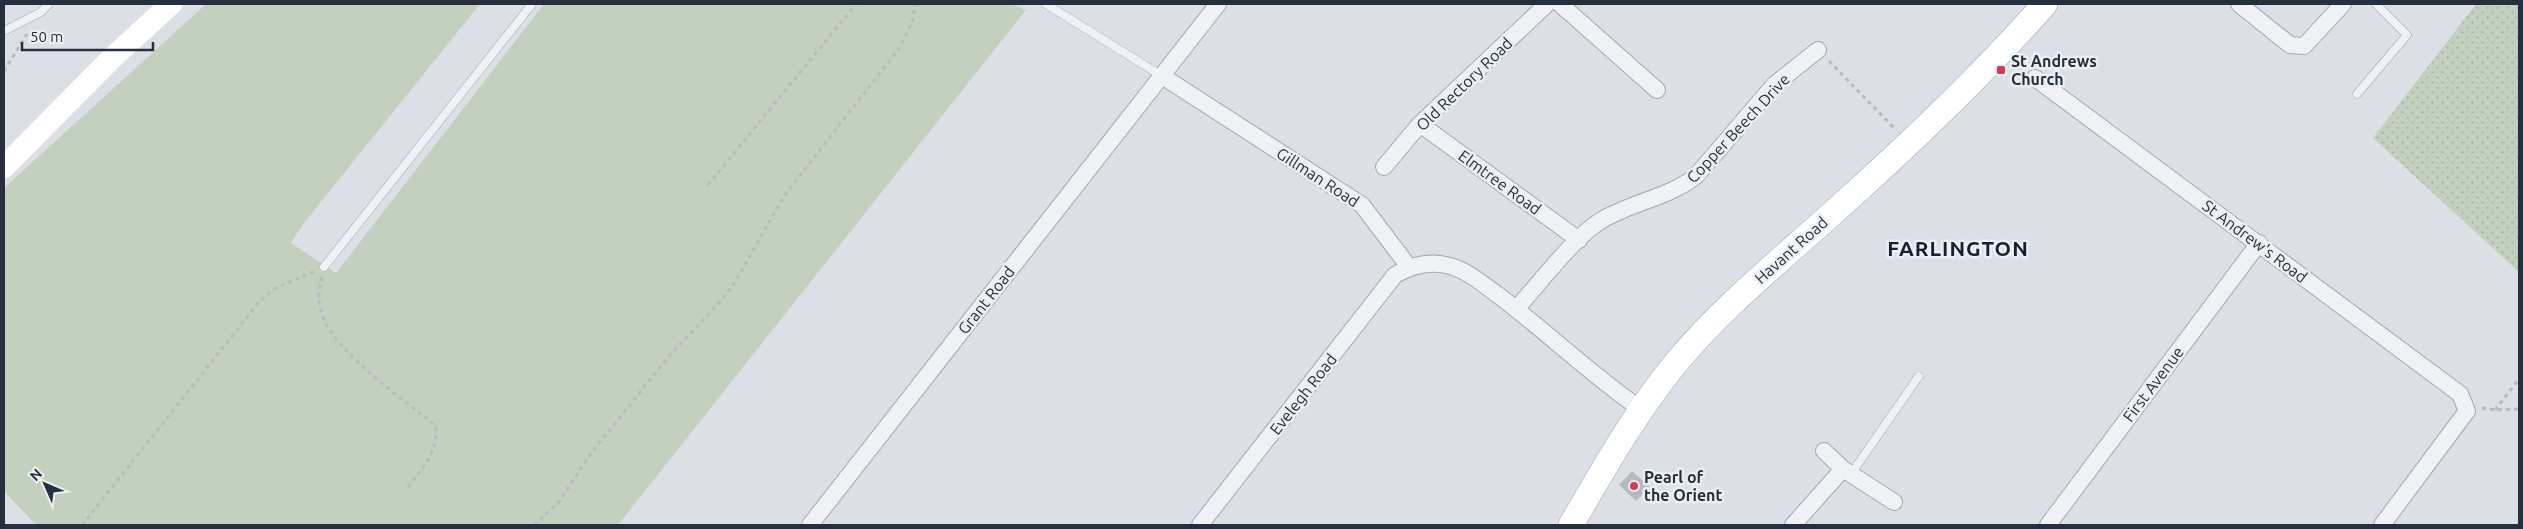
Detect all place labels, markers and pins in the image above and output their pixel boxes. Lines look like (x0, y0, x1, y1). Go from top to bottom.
place label: St Andrews Church (2011, 52, 2097, 88)
marker: St Andrews Church (1995, 64, 2007, 76)
place label: Pearl of the Orient (1644, 468, 1722, 504)
marker: Pearl of the Orient (1628, 480, 1640, 492)

